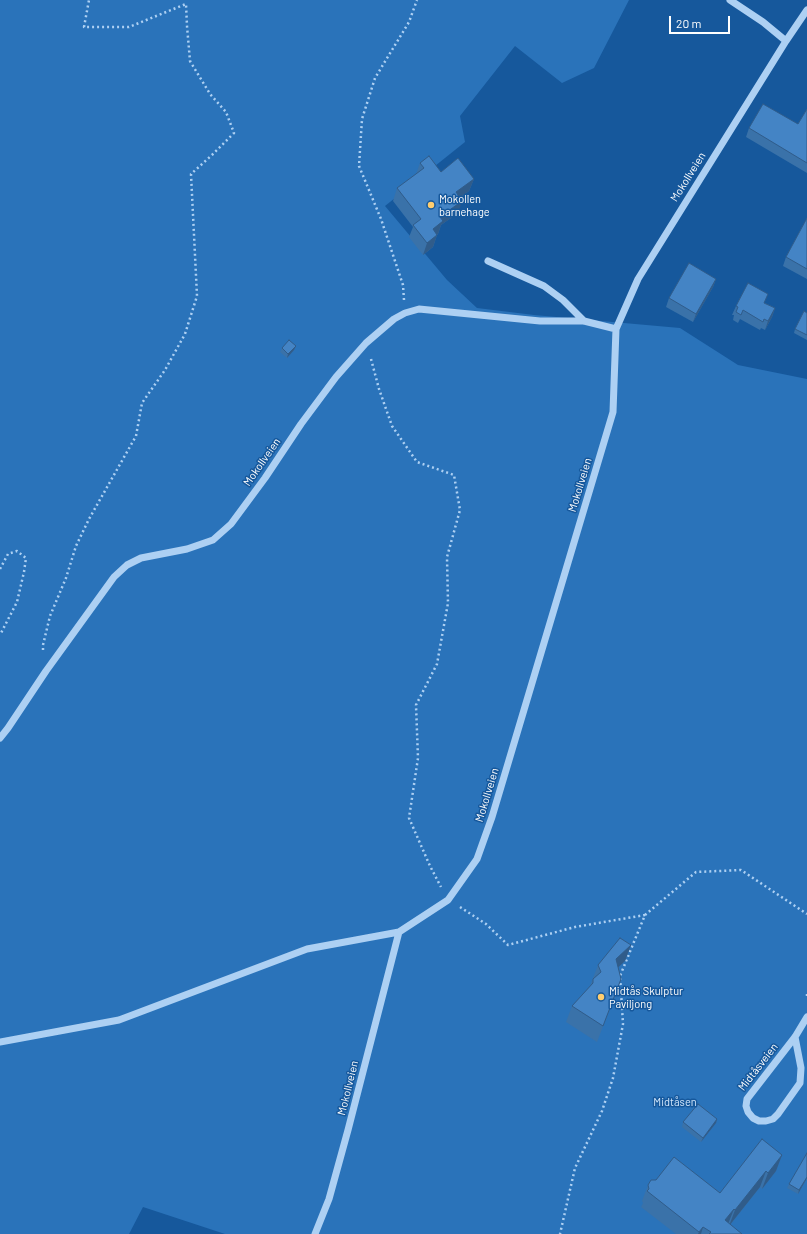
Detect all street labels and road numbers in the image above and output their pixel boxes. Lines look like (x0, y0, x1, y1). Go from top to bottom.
street label: Mokollveien (668, 150, 708, 204)
street label: Mokollveien (241, 435, 283, 489)
street label: Mokollveien (566, 456, 594, 514)
street label: Mokollveien (473, 766, 501, 824)
street label: Midtåsveien (735, 1041, 781, 1093)
street label: Mokollveien (335, 1059, 361, 1117)

